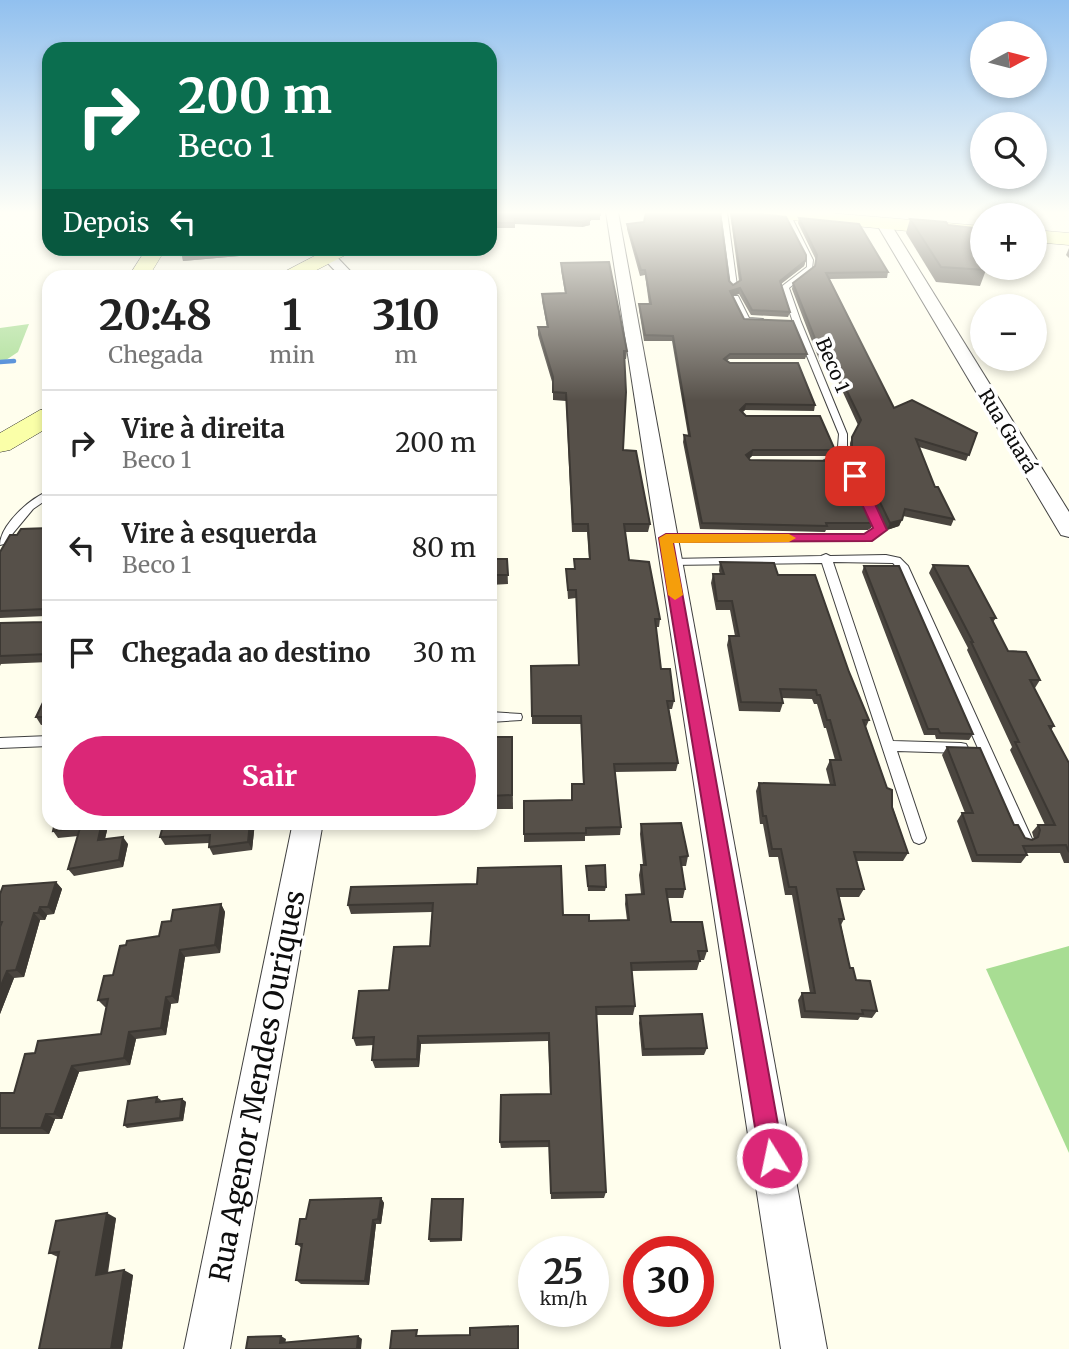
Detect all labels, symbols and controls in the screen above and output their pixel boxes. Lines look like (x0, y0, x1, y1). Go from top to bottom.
north arrow (970, 21, 1046, 98)
map controls (970, 21, 1047, 371)
text: 200 m (178, 65, 332, 126)
icon: right (63, 70, 154, 161)
button: search (970, 112, 1047, 189)
text: Beco 1 (178, 126, 274, 166)
icon: left (164, 203, 202, 241)
button: + (970, 203, 1047, 280)
text: Depois (63, 206, 150, 239)
text: 20:48 (99, 289, 212, 341)
text: 1 (282, 289, 302, 341)
text: 310 (372, 289, 440, 341)
button: − (970, 294, 1047, 371)
street label: Beco 1 (811, 334, 855, 396)
text: Chegada (108, 340, 203, 369)
text: min (269, 340, 315, 369)
text: m (394, 340, 417, 369)
street label: Rua Guará (974, 385, 1042, 477)
text: Vire à direita (122, 412, 285, 445)
icon: right (63, 424, 101, 462)
text: 200 m (395, 426, 476, 459)
text: Beco 1 (122, 445, 191, 474)
pin (825, 446, 885, 506)
icon: arrive (836, 457, 874, 495)
text: Vire à esquerda (122, 517, 317, 550)
icon: left (63, 529, 101, 567)
text: 80 m (412, 531, 476, 564)
text: Beco 1 (122, 550, 191, 579)
icon: arrive (63, 634, 101, 672)
text: Chegada ao destino (122, 636, 371, 669)
text: 30 m (413, 636, 476, 669)
button: Sair (63, 736, 476, 816)
street label: Rua Agenor Mendes Ouriques (201, 887, 313, 1285)
position arrow (735, 1121, 809, 1195)
speed limit sign: 30 (623, 1236, 714, 1327)
text: 25 (543, 1250, 584, 1294)
text: km/h (540, 1287, 587, 1310)

